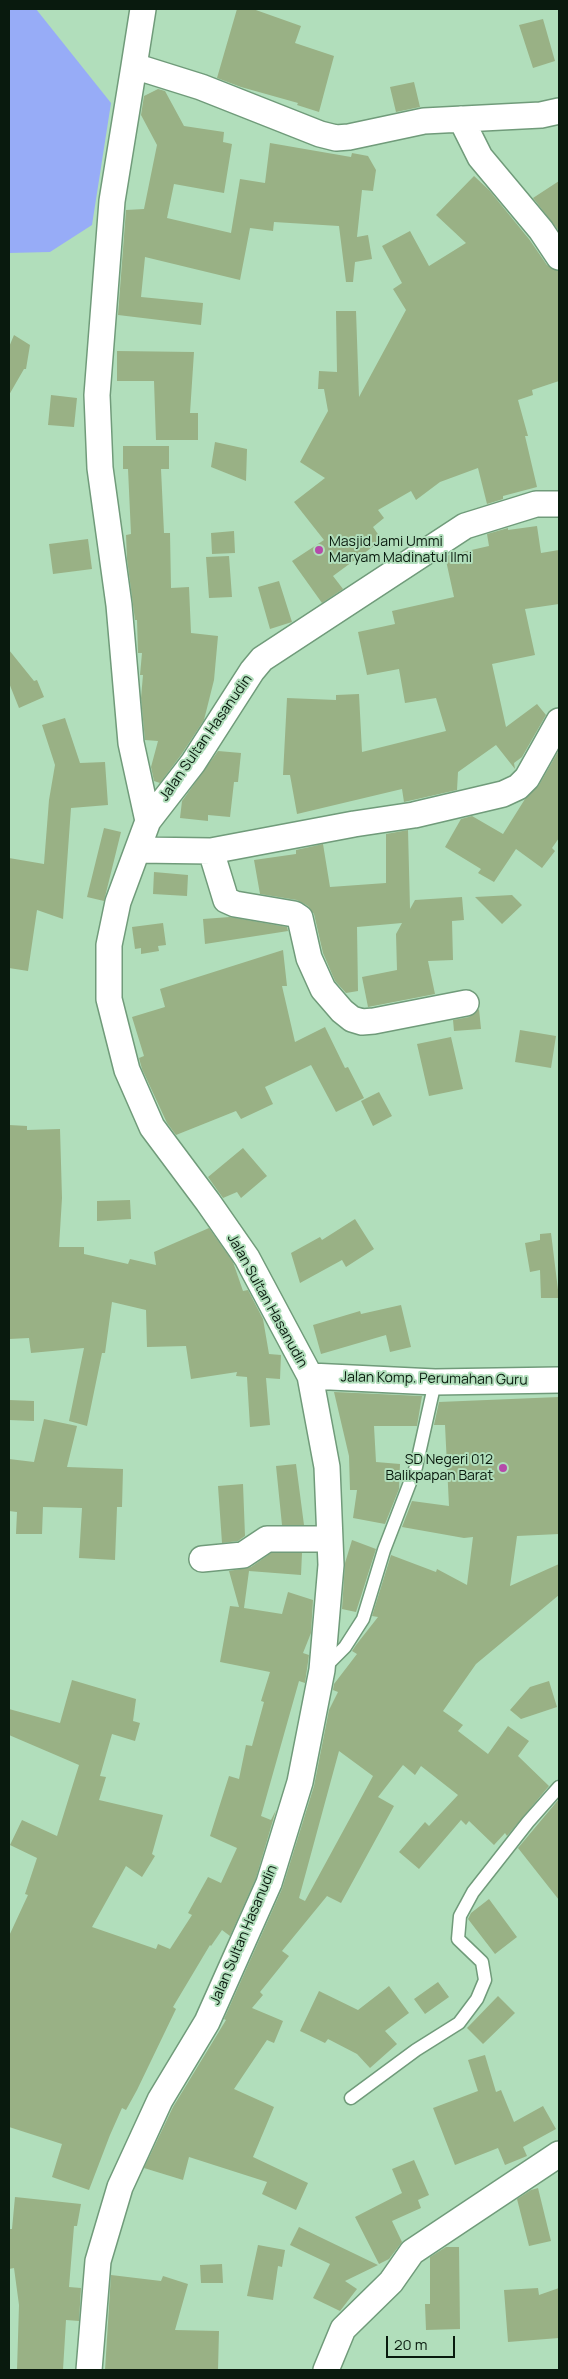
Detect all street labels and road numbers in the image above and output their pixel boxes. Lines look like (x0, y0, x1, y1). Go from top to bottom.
street label: Jalan Sultan Hasanudin (156, 672, 256, 804)
street label: Jalan Sultan Hasanudin (223, 1231, 311, 1371)
street label: Jalan Komp. Perumahan Guru (340, 1369, 528, 1389)
street label: Jalan Sultan Hasanudin (207, 1863, 281, 2007)

